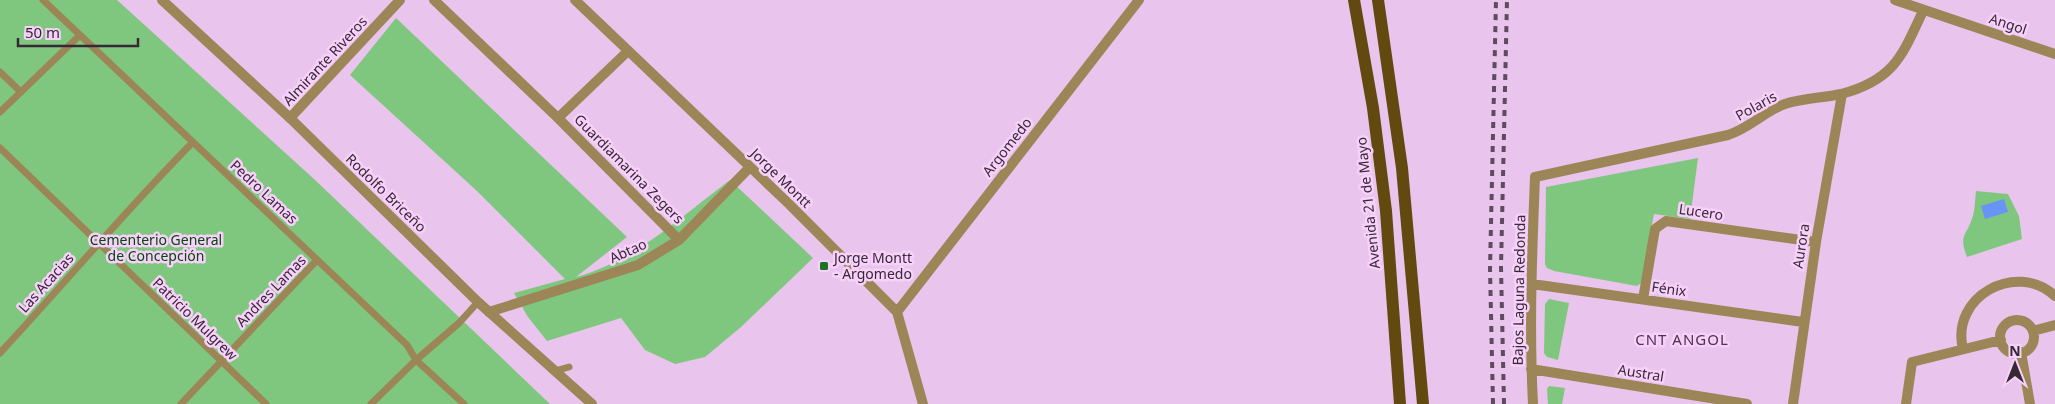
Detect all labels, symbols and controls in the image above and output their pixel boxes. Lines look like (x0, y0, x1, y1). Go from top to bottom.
street label: Angol (1987, 9, 2029, 38)
street label: Almirante Riveros (278, 12, 371, 110)
scale bar (18, 15, 138, 47)
text: 50 m (25, 22, 60, 42)
street label: Polaris (1732, 86, 1780, 125)
street label: Guardiamarina Zegers (570, 110, 688, 228)
street label: Argomedo (978, 113, 1036, 180)
street label: Avenida 21 de Mayo (1351, 136, 1384, 270)
street label: Jorge Montt (745, 142, 816, 212)
street label: Rodolfo Briceño (342, 149, 431, 236)
street label: Pedro Lamas (227, 156, 302, 228)
street label: Lucero (1678, 199, 1724, 224)
street label: Bajos Laguna Redonda (1508, 214, 1529, 366)
street label: Aurora (1788, 222, 1813, 270)
park label: Cementerio General de Concepción (90, 230, 222, 265)
street label: Abtao (606, 234, 649, 267)
place label: Jorge Montt - Argomedo (832, 248, 912, 283)
street label: Las Acacias (14, 249, 78, 317)
street label: Andres Lamas (232, 250, 310, 331)
marker: Jorge Montt - Argomedo (818, 260, 830, 272)
street label: Patricio Mulgrew (149, 273, 242, 364)
street label: Fénix (1650, 277, 1688, 300)
district label: CNT ANGOL (1635, 329, 1729, 349)
north arrow (1990, 339, 2040, 389)
text: N (2009, 341, 2021, 360)
street label: Austral (1617, 359, 1665, 386)

